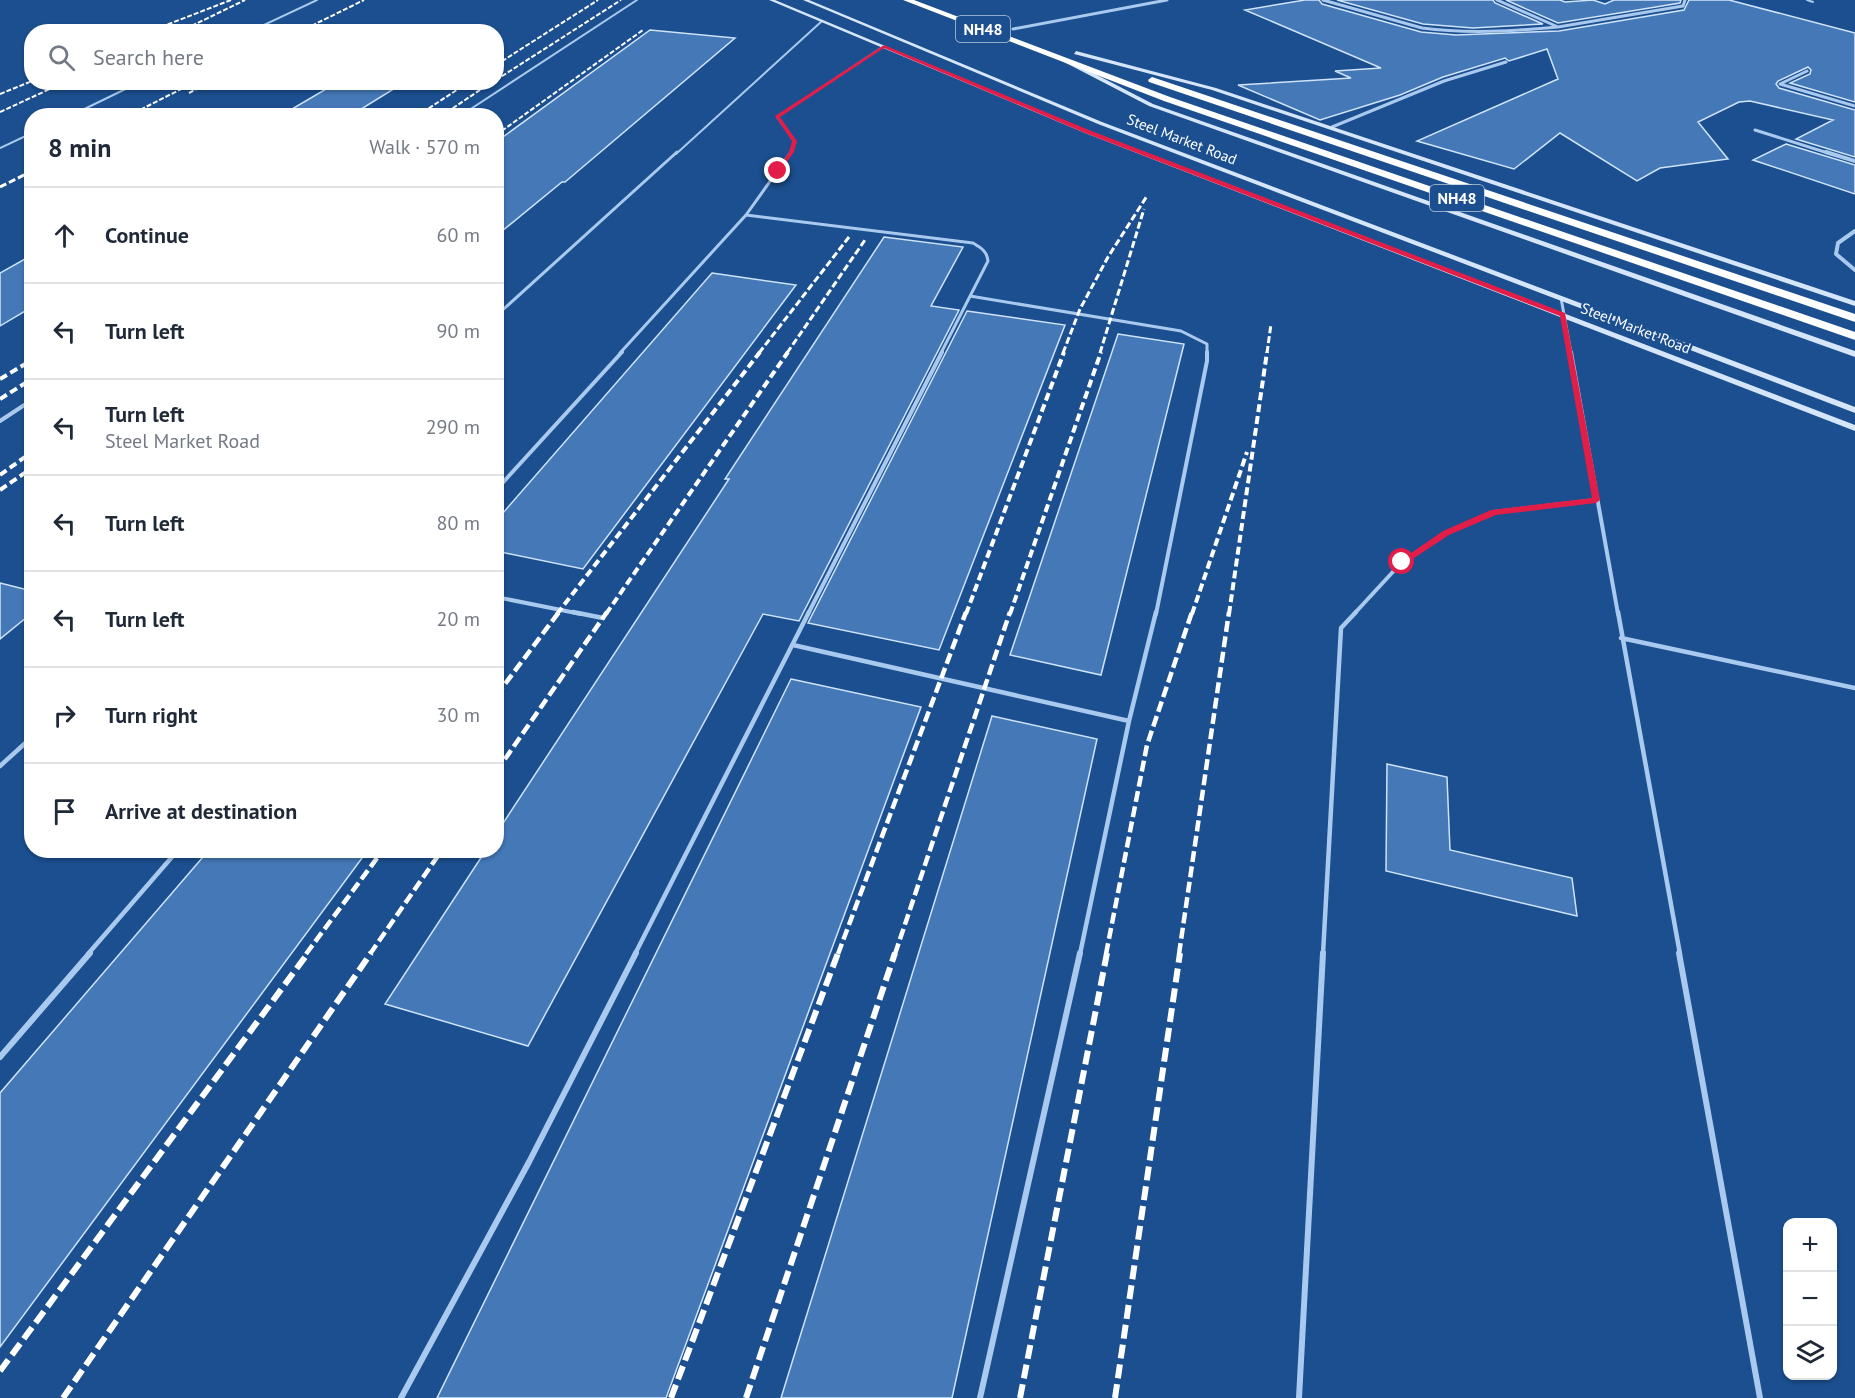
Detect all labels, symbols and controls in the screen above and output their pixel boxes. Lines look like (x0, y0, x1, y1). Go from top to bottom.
road number: NH48 (956, 16, 1010, 42)
search box (24, 24, 504, 90)
icon: search (45, 41, 78, 74)
text: Search here (93, 43, 204, 71)
street label: Steel Market Road (1124, 109, 1240, 169)
text: 8 min (48, 131, 111, 164)
text: Walk · 570 m (369, 134, 480, 160)
route end (764, 157, 790, 183)
road number: NH48 (1430, 185, 1484, 211)
icon: ahead (48, 219, 81, 252)
text: Continue (105, 221, 189, 249)
text: 60 m (437, 222, 480, 248)
street label: Steel Market Road (1578, 298, 1694, 358)
icon: left (48, 315, 81, 348)
text: Turn left (105, 317, 185, 345)
text: 90 m (437, 318, 480, 344)
text: Turn left (105, 400, 185, 428)
icon: left (48, 411, 81, 444)
text: 290 m (426, 414, 480, 440)
text: Steel Market Road (105, 428, 260, 454)
icon: left (48, 507, 81, 540)
text: Turn left (105, 509, 185, 537)
text: 80 m (437, 510, 480, 536)
route start (1388, 548, 1414, 574)
icon: left (48, 603, 81, 636)
text: Turn left (105, 605, 185, 633)
text: 20 m (437, 606, 480, 632)
icon: right (48, 699, 81, 732)
text: Turn right (105, 701, 197, 729)
text: 30 m (437, 702, 480, 728)
icon: arrive (48, 795, 81, 828)
text: Arrive at destination (105, 797, 297, 825)
map controls (1783, 1218, 1837, 1380)
button: + (1783, 1218, 1837, 1272)
button: − (1783, 1272, 1837, 1326)
button: layers (1783, 1326, 1837, 1380)

